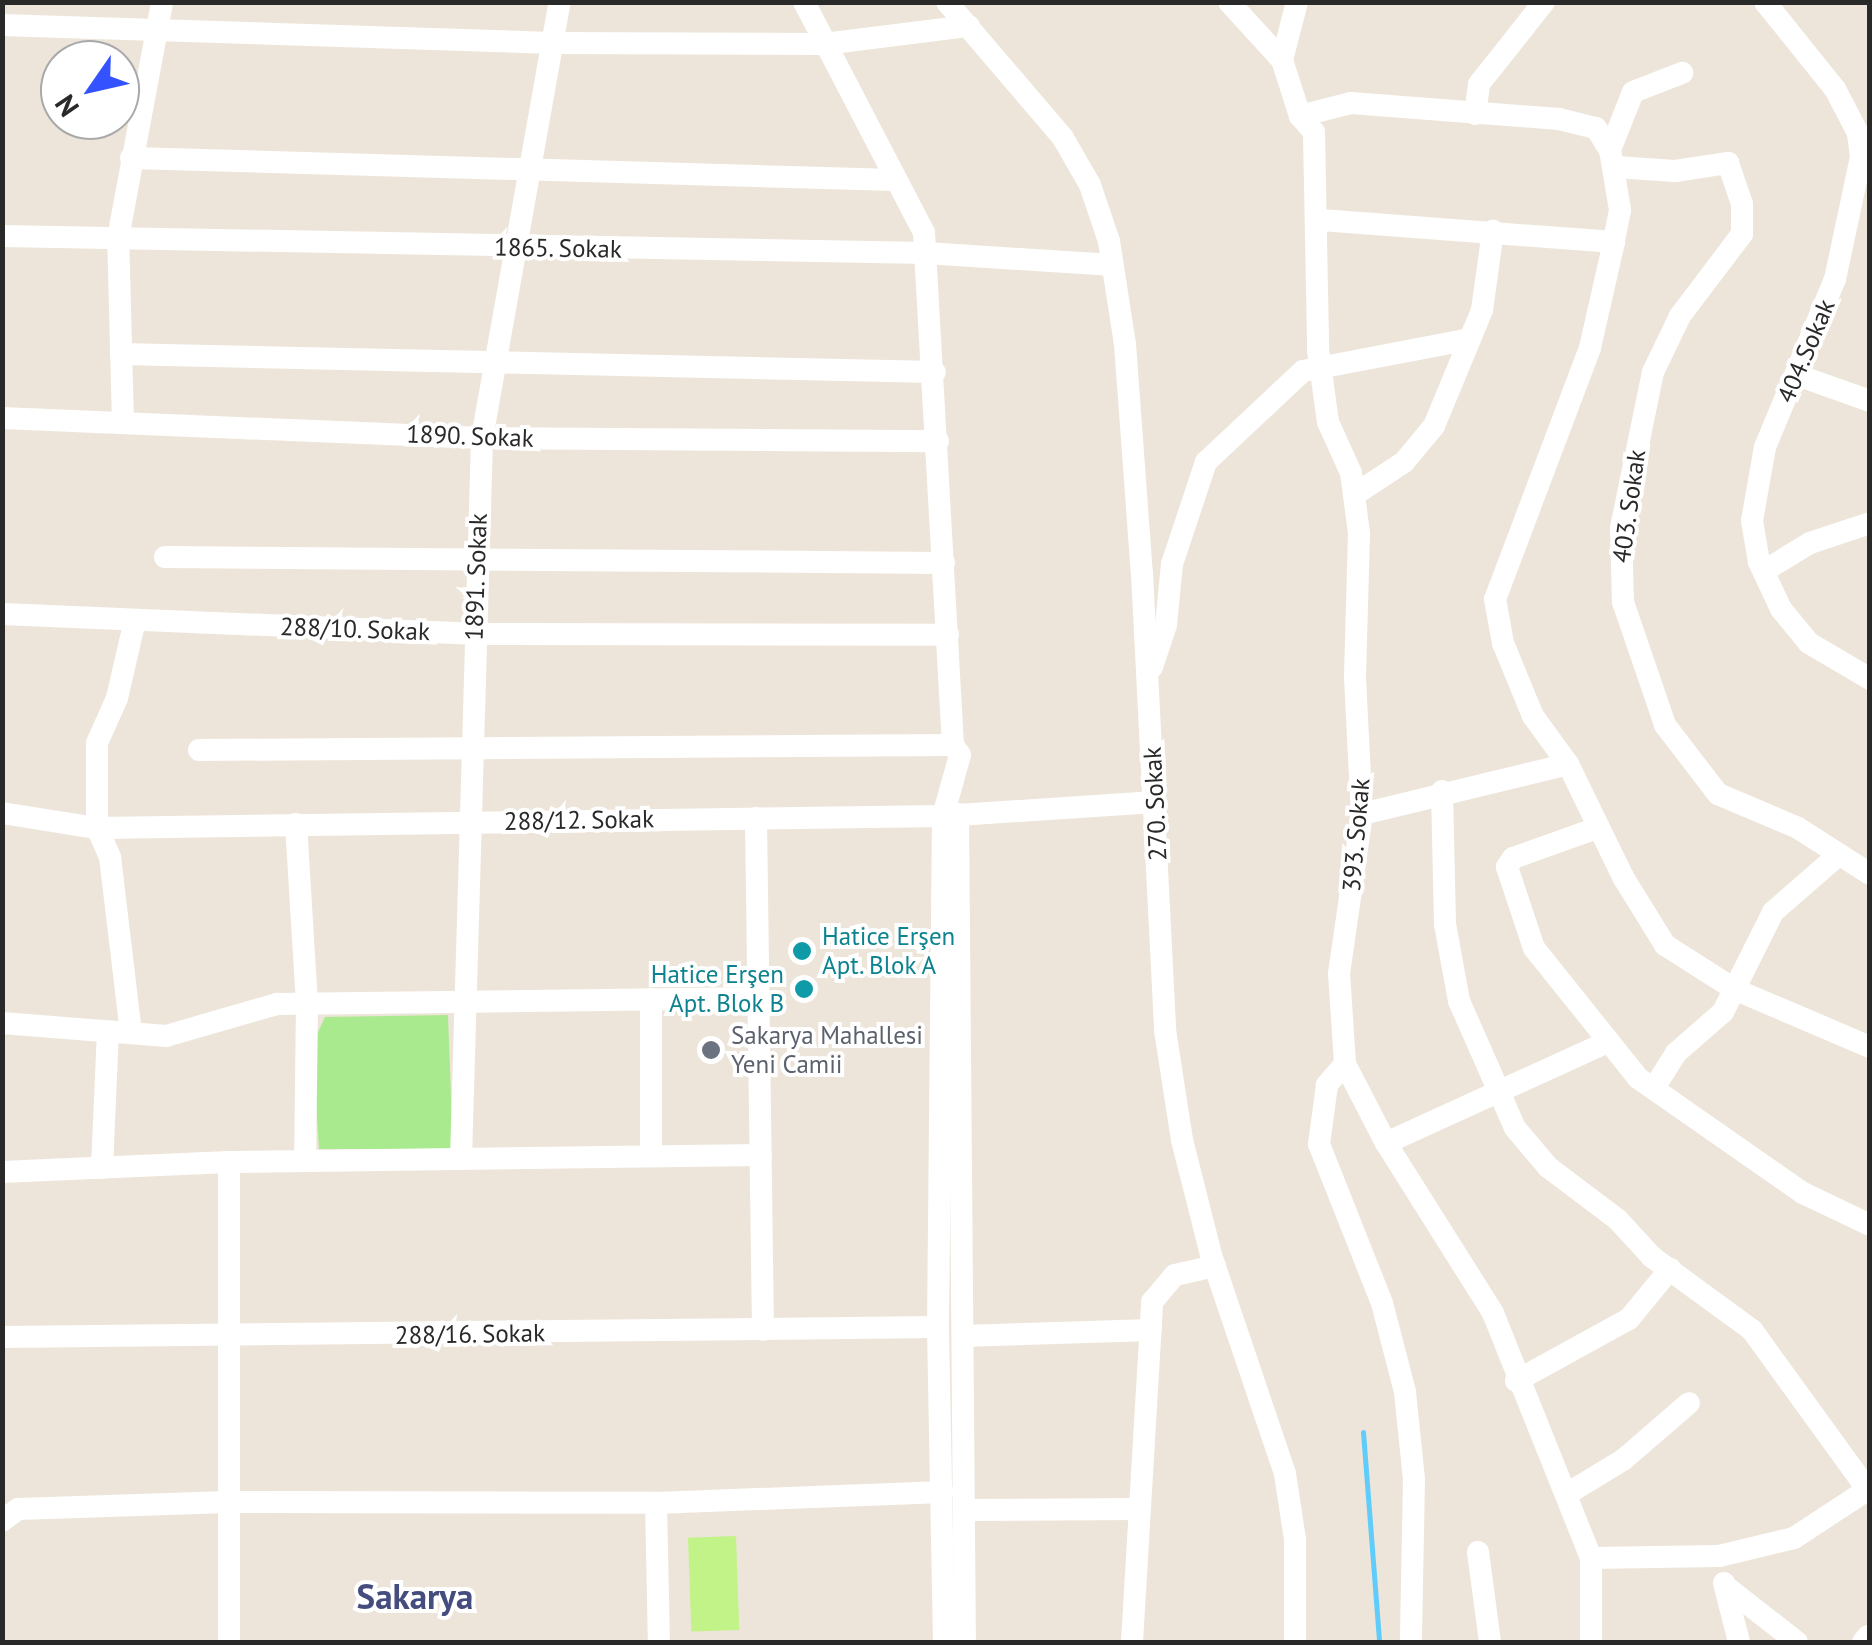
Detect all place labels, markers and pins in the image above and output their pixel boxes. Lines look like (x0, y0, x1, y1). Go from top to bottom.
place label: Hatice Erşen Apt. Blok A (822, 922, 955, 981)
marker: Hatice Erşen Apt. Blok A (791, 940, 813, 962)
place label: Hatice Erşen Apt. Blok B (651, 960, 784, 1019)
marker: Hatice Erşen Apt. Blok B (793, 978, 815, 1000)
place label: Sakarya Mahallesi Yeni Camii (731, 1021, 923, 1080)
marker: Sakarya Mahallesi Yeni Camii (700, 1039, 722, 1061)

